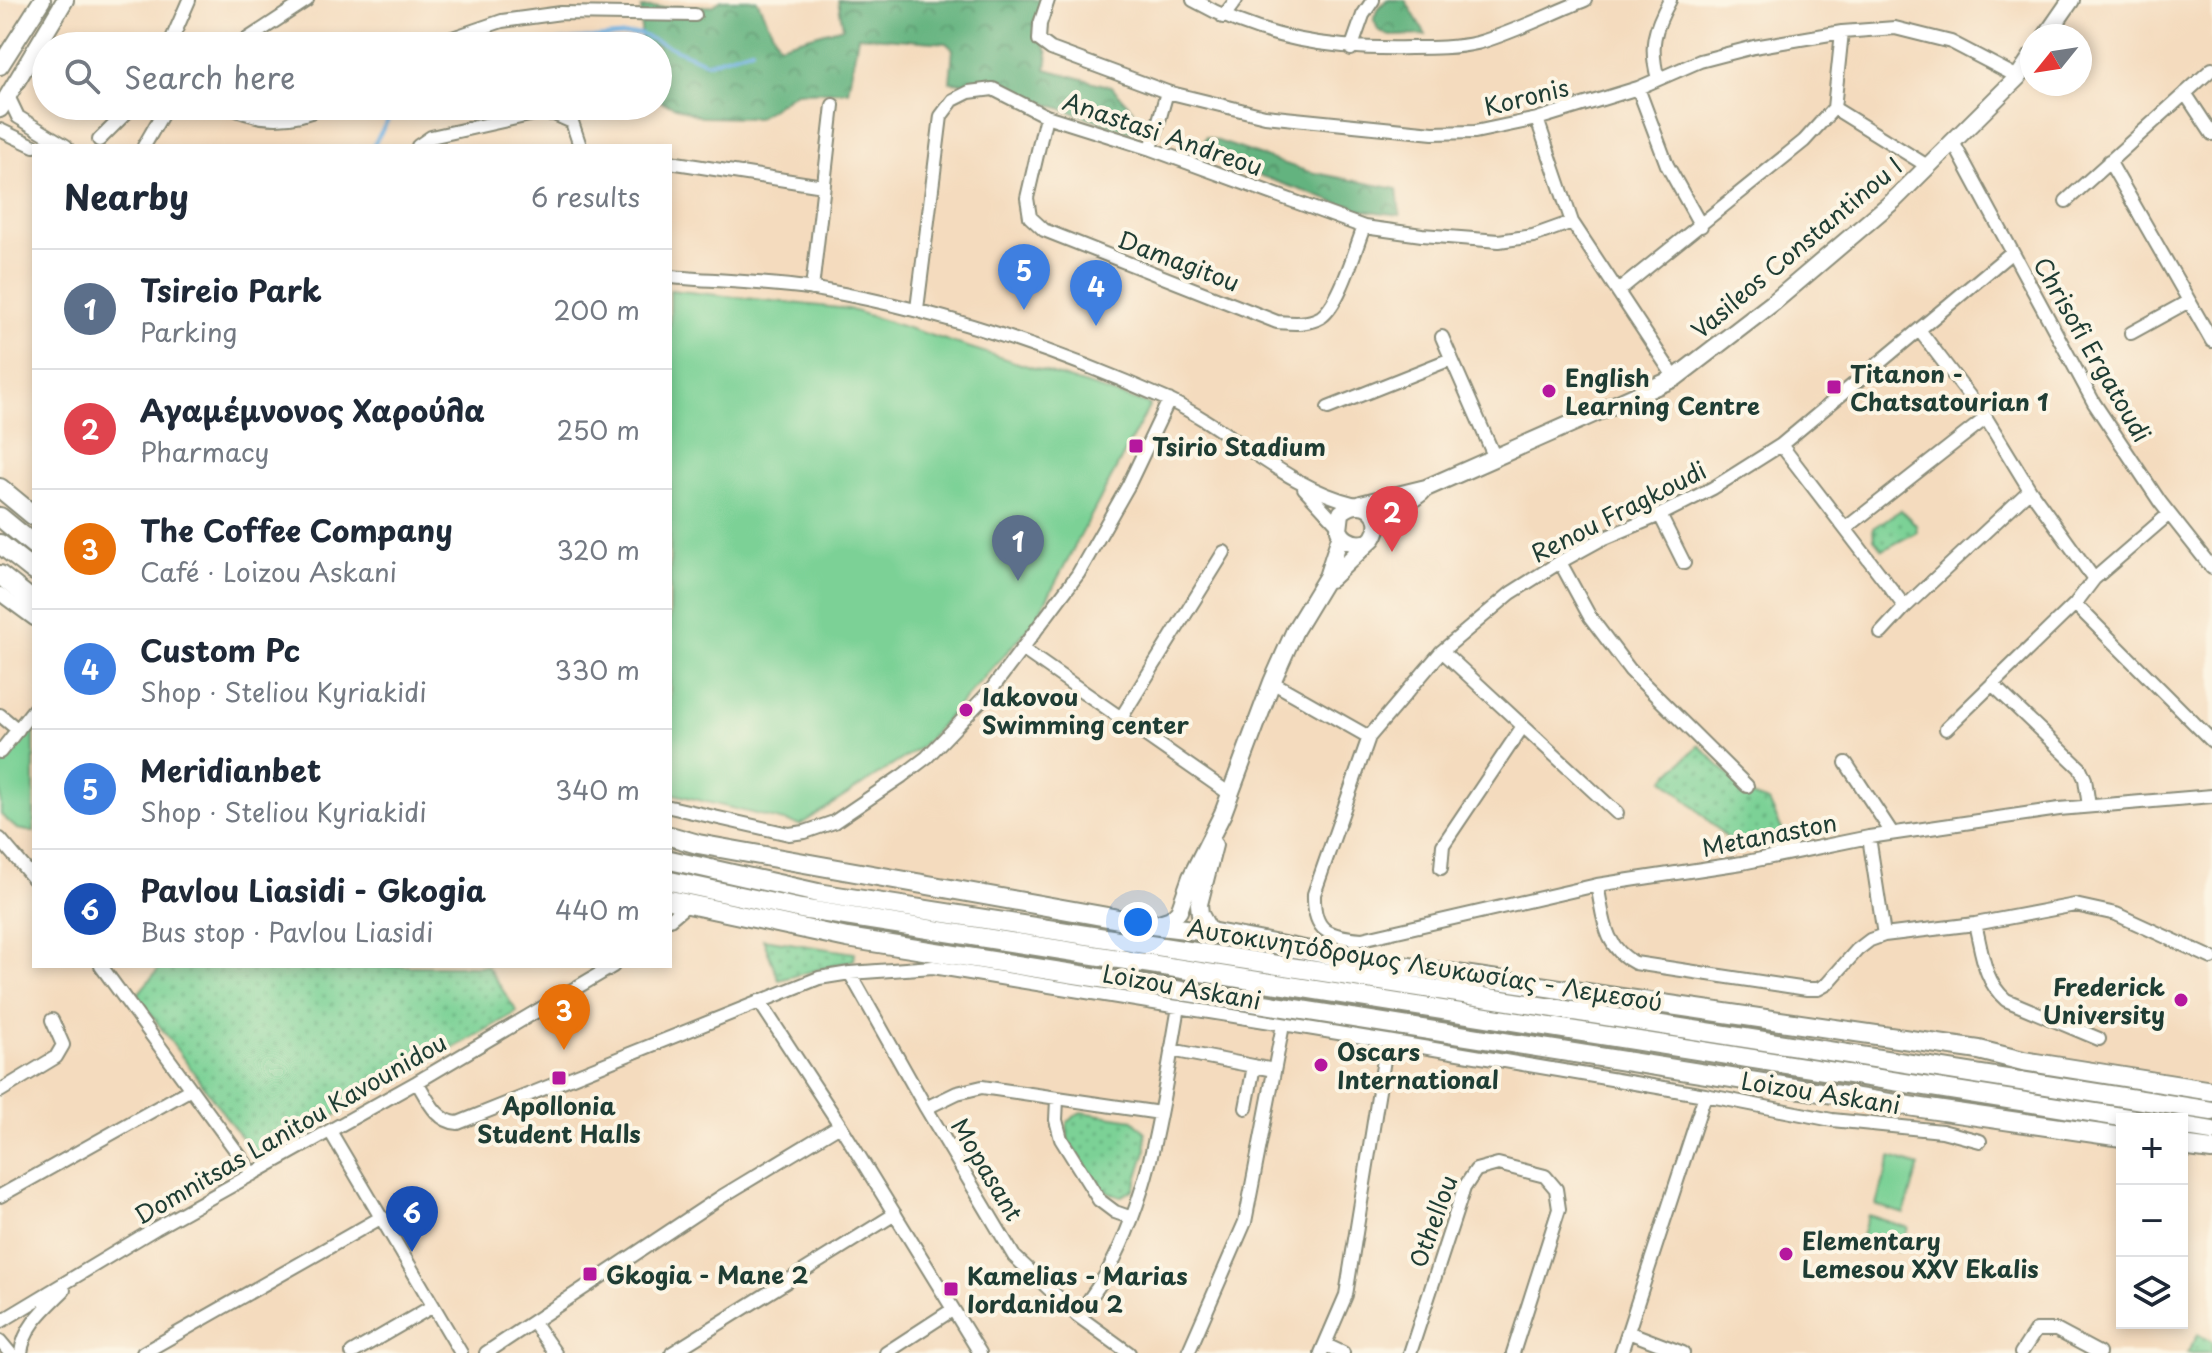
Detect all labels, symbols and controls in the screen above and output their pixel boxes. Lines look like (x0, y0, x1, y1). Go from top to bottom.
north arrow (2020, 24, 2092, 96)
search box (32, 32, 672, 120)
icon: search (60, 54, 104, 98)
text: Search here (124, 54, 296, 99)
street label: Koronis (1480, 68, 1572, 124)
street label: Anastasi Andreou (1058, 82, 1268, 184)
street label: Vasileos Constantinou I (1682, 148, 1910, 346)
text: Nearby (64, 170, 189, 222)
text: 6 results (531, 177, 640, 216)
street label: Damagitou (1113, 220, 1245, 300)
pin: 5 (998, 244, 1050, 310)
street label: Chrisofi Ergatoudi (2025, 250, 2161, 448)
pin: 4 (1070, 260, 1122, 326)
text: Tsireio Park (140, 267, 322, 312)
text: 1 (84, 290, 96, 329)
text: 200 m (553, 290, 640, 329)
text: Parking (140, 312, 237, 351)
place label: Titanon - Chatsatourian 1 (1850, 355, 2048, 419)
place label: English Learning Centre (1565, 359, 1760, 423)
marker: Titanon - Chatsatourian 1 (1825, 378, 1843, 396)
marker: English Learning Centre (1540, 382, 1558, 400)
text: Αγαμέμνονος Χαρούλα (140, 387, 485, 432)
text: 2 (81, 410, 99, 449)
text: 250 m (556, 410, 640, 449)
place label: Tsirio Stadium (1152, 428, 1326, 464)
text: Pharmacy (140, 432, 269, 471)
marker: Tsirio Stadium (1127, 437, 1145, 455)
street label: Renou Fragkoudi (1524, 451, 1712, 571)
pin: 2 (1366, 486, 1418, 552)
text: The Coffee Company (140, 507, 453, 552)
pin: 1 (992, 515, 1044, 581)
text: 3 (81, 530, 99, 569)
text: 320 m (556, 530, 640, 569)
text: Café · Loizou Askani (140, 552, 397, 591)
text: Custom Pc (140, 627, 300, 672)
text: 4 (81, 650, 99, 689)
text: 330 m (555, 650, 640, 689)
text: Shop · Steliou Kyriakidi (140, 672, 427, 711)
place label: Iakovou Swimming center (982, 678, 1190, 742)
marker: Iakovou Swimming center (957, 701, 975, 719)
text: Meridianbet (140, 747, 321, 792)
text: 5 (82, 770, 98, 809)
text: 340 m (555, 770, 640, 809)
text: Shop · Steliou Kyriakidi (140, 792, 427, 831)
street label: Metanaston (1698, 803, 1840, 865)
text: Pavlou Liasidi - Gkogia (140, 867, 486, 912)
text: 6 (81, 890, 99, 929)
text: 440 m (555, 890, 640, 929)
your location (1118, 902, 1158, 942)
street label: Αυτοκινητόδρομος Λευκωσίας - Λεμεσού (1185, 909, 1665, 1019)
text: Bus stop · Pavlou Liasidi (140, 912, 434, 951)
street label: Loizou Askani (1100, 954, 1264, 1018)
place label: Frederick University (2043, 968, 2165, 1032)
pin: 3 (538, 984, 590, 1050)
marker: Frederick University (2172, 991, 2190, 1009)
street label: Domnitsas Lanitou Kavounidou (127, 1024, 453, 1232)
place label: Oscars International (1337, 1033, 1499, 1097)
marker: Oscars International (1312, 1056, 1330, 1074)
street label: Loizou Askani (1739, 1062, 1903, 1122)
marker: Apollonia Student Halls (550, 1069, 568, 1087)
place label: Apollonia Student Halls (477, 1087, 641, 1151)
street label: Mopasant (943, 1111, 1033, 1228)
map controls (2116, 1113, 2188, 1329)
button: + (2116, 1113, 2188, 1185)
street label: Othellou (1399, 1170, 1465, 1272)
button: − (2116, 1185, 2188, 1257)
pin: 6 (386, 1186, 438, 1252)
place label: Elementary Lemesou XXV Ekalis (1802, 1222, 2039, 1286)
marker: Elementary Lemesou XXV Ekalis (1777, 1245, 1795, 1263)
place label: Gkogia - Mane 2 (606, 1256, 809, 1292)
place label: Kamelias - Marias Iordanidou 2 (967, 1257, 1188, 1321)
button: layers (2116, 1257, 2188, 1329)
marker: Gkogia - Mane 2 (581, 1265, 599, 1283)
marker: Kamelias - Marias Iordanidou 2 (942, 1280, 960, 1298)

